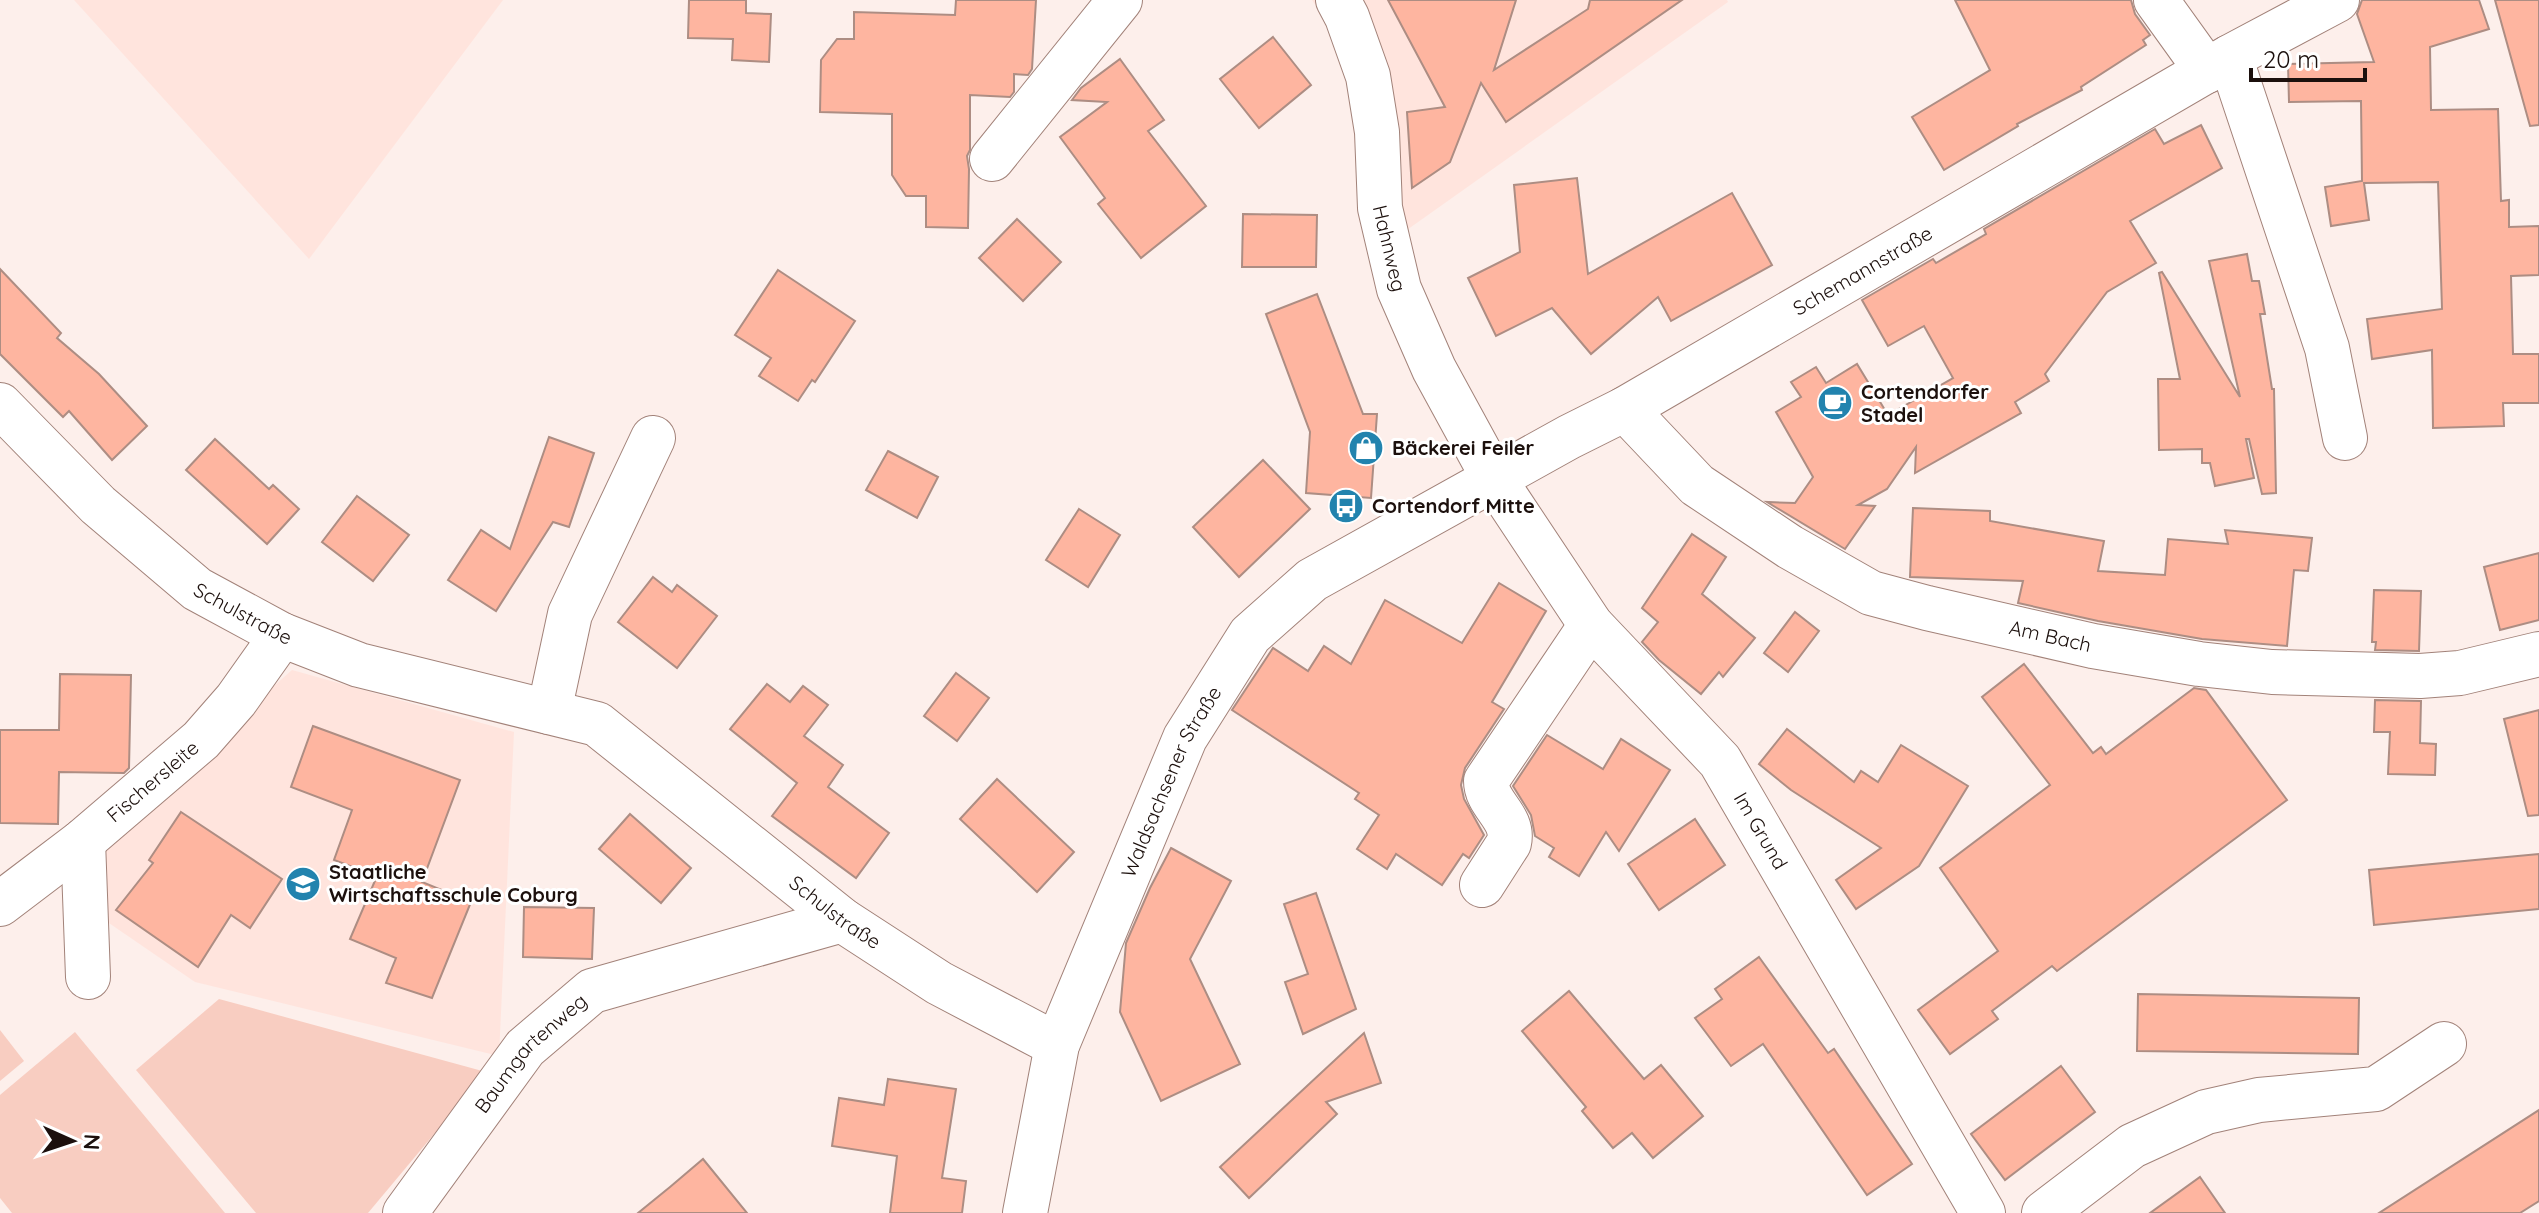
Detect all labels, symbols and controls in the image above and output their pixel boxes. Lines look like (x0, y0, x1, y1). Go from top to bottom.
scale bar (2251, 32, 2365, 82)
text: 20 m (2263, 44, 2319, 74)
street label: Hahnweg (1368, 202, 1412, 294)
street label: Schemannstraße (1788, 220, 1937, 321)
place label: Cortendorfer Stadel (1861, 379, 1989, 427)
cafe icon: Cortendorfer Stadel (1816, 384, 1854, 422)
shop icon: Bäckerei Feiler (1347, 429, 1385, 467)
place label: Bäckerei Feiler (1392, 435, 1535, 460)
bus stop icon: Cortendorf Mitte (1327, 487, 1365, 525)
place label: Cortendorf Mitte (1372, 493, 1535, 518)
street label: Schulstraße (190, 577, 296, 650)
street label: Am Bach (2007, 614, 2094, 657)
street label: Waldsachsener Straße (1115, 681, 1227, 881)
street label: Fischersleite (101, 735, 204, 827)
street label: Im Grund (1729, 787, 1793, 874)
place label: Staatliche Wirtschaftsschule Coburg (329, 859, 578, 907)
school or university icon: Staatliche Wirtschaftsschule Coburg (284, 865, 322, 903)
street label: Schulstraße (784, 870, 886, 954)
street label: Baumgartenweg (469, 988, 592, 1118)
north arrow (32, 1101, 112, 1181)
text: N (78, 1133, 106, 1151)

